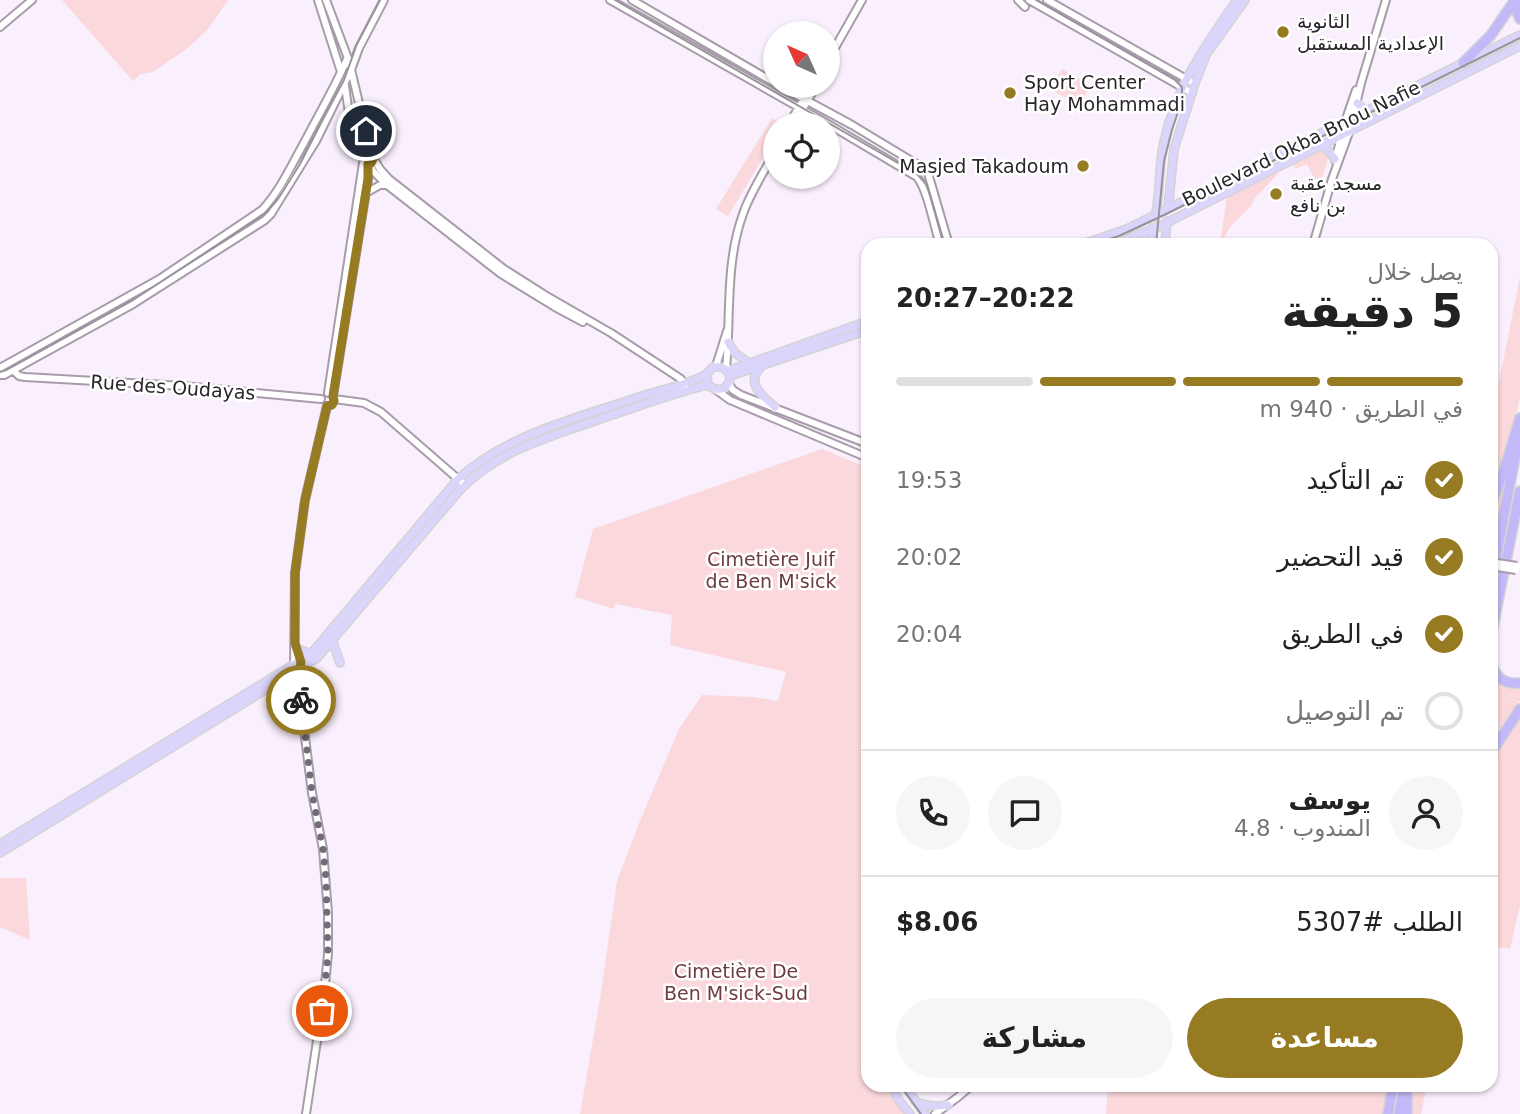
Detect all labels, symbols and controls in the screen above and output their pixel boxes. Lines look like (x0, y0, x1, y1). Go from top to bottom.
place label: الثانوية الإعدادية المستقبل (1297, 10, 1444, 55)
north arrow (763, 21, 840, 98)
map controls (763, 21, 840, 189)
marker: الثانوية الإعدادية المستقبل (1275, 24, 1291, 40)
place label: Sport Center Hay Mohammadi (1024, 71, 1185, 115)
street label: Boulevard Okba Bnou Nafie (1178, 76, 1424, 210)
marker: Sport Center Hay Mohammadi (1002, 85, 1018, 101)
pin (336, 101, 396, 161)
icon: home (347, 112, 385, 150)
button: locate (763, 112, 840, 189)
place label: Masjed Takadoum (899, 155, 1069, 177)
marker: Masjed Takadoum (1075, 158, 1091, 174)
place label: مسجد عقبة بن نافع (1290, 172, 1382, 217)
marker: مسجد عقبة بن نافع (1268, 186, 1284, 202)
text: يصل خلال (1367, 259, 1463, 285)
text: 20:22–20:27 (896, 283, 1075, 313)
text: 5 دقيقة (1281, 284, 1463, 338)
street label: Rue des Oudayas (90, 370, 256, 404)
text: في الطريق · 940 m (1259, 396, 1463, 422)
icon: check (1425, 461, 1463, 499)
text: تم التأكيد (1306, 465, 1404, 495)
text: 19:53 (896, 467, 962, 493)
icon: check (1425, 538, 1463, 576)
text: قيد التحضير (1277, 542, 1404, 572)
text: 20:02 (896, 544, 962, 570)
park label: Cimetière Juif de Ben M'sick (706, 548, 836, 592)
icon: check (1425, 615, 1463, 653)
text: في الطريق (1282, 619, 1404, 649)
text: 20:04 (896, 621, 962, 647)
courier (266, 665, 336, 735)
icon: bike (282, 681, 320, 719)
text: تم التوصيل (1285, 696, 1404, 726)
button: phone (896, 776, 970, 850)
button: chat (988, 776, 1062, 850)
button: person (1389, 776, 1463, 850)
text: يوسف (1288, 785, 1371, 815)
text: المندوب · 4.8 (1234, 815, 1371, 841)
text: $8.06 (896, 907, 978, 937)
text: الطلب #5307 (1296, 907, 1463, 937)
park label: Cimetière De Ben M'sick-Sud (664, 960, 808, 1004)
pin (292, 981, 352, 1041)
icon: bag (303, 992, 341, 1030)
button: مشاركة (896, 998, 1173, 1078)
button: مساعدة (1187, 998, 1463, 1078)

